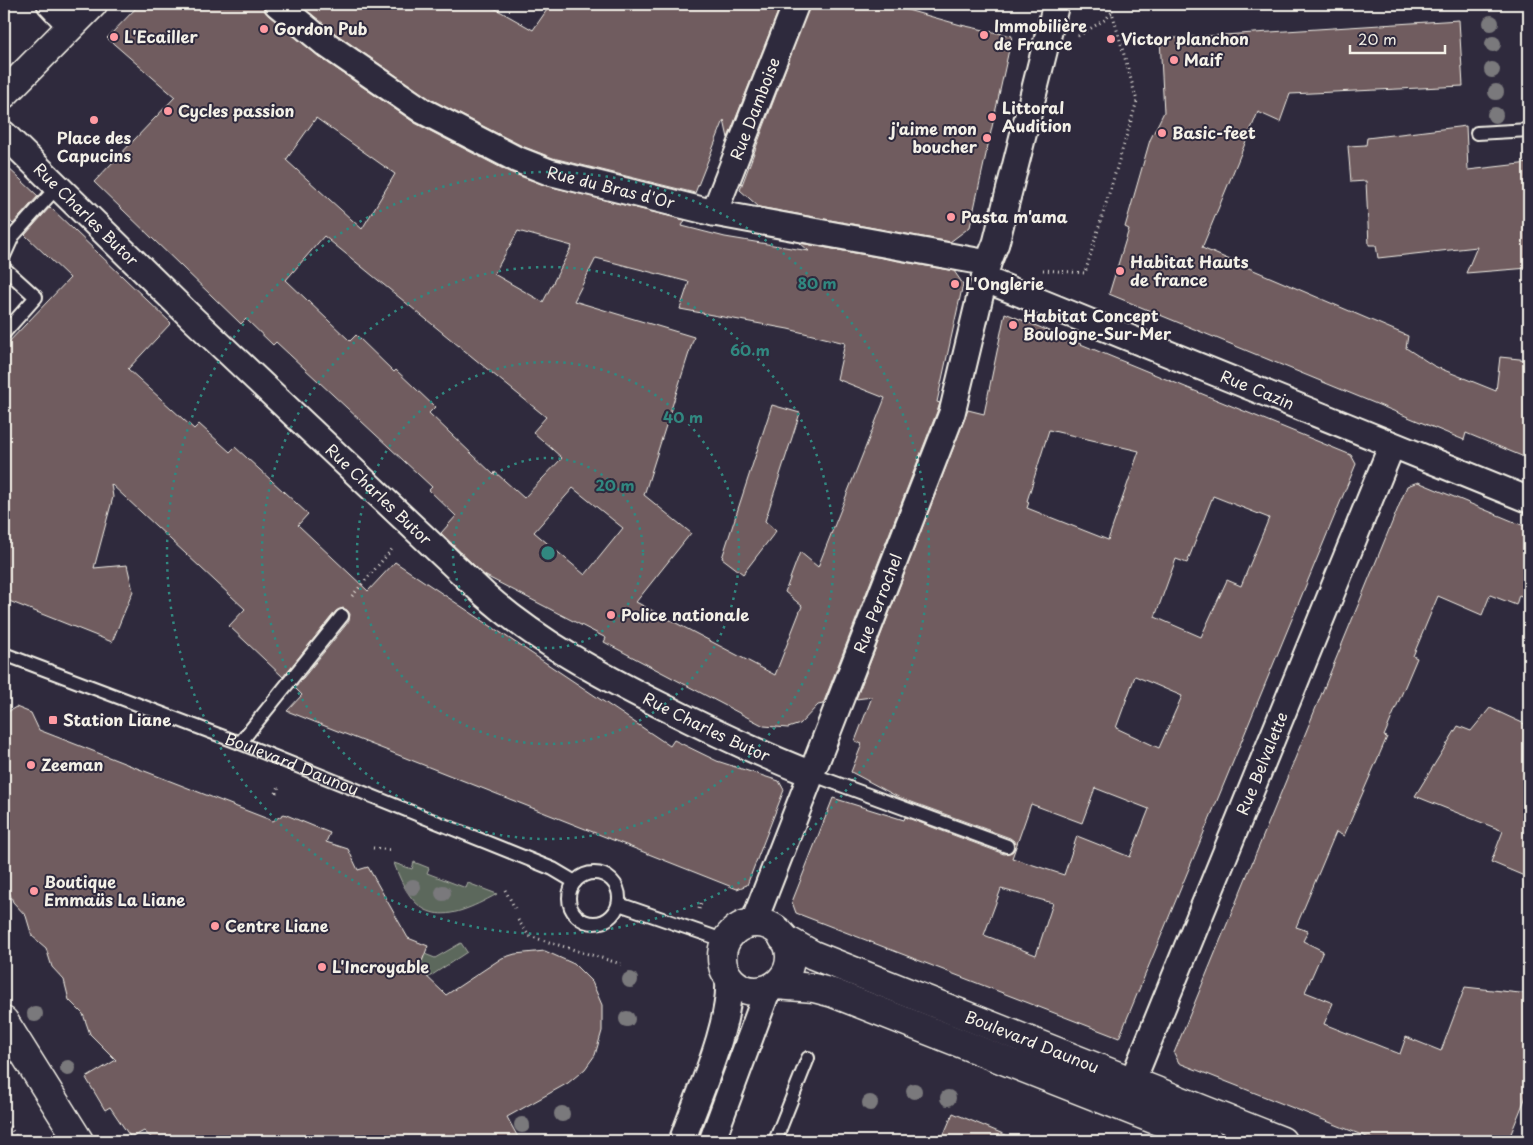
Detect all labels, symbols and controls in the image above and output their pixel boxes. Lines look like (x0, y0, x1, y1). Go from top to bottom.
place label: Immobilière de France (994, 13, 1087, 55)
place label: Gordon Pub (274, 16, 368, 40)
scale bar (1350, 22, 1446, 54)
marker: Gordon Pub (258, 23, 270, 35)
place label: L'Ecailler (124, 24, 198, 48)
place label: Victor planchon (1121, 26, 1249, 50)
text: 20 m (1358, 27, 1397, 50)
marker: Immobilière de France (978, 29, 990, 41)
marker: L'Ecailler (108, 31, 120, 43)
marker: Victor planchon (1105, 33, 1117, 45)
place label: Maif (1184, 47, 1223, 71)
street label: Rue Damboise (723, 53, 785, 163)
marker: Maif (1168, 54, 1180, 66)
place label: Littoral Audition (1002, 95, 1072, 137)
place label: Cycles passion (178, 98, 294, 122)
marker: Cycles passion (162, 105, 174, 117)
marker: Littoral Audition (986, 111, 998, 123)
marker: Place des Capucins (88, 114, 100, 126)
place label: j'aime mon boucher (888, 116, 978, 158)
place label: Basic-feet (1172, 120, 1256, 144)
place label: Place des Capucins (57, 125, 131, 167)
marker: Basic-feet (1156, 127, 1168, 139)
marker: j'aime mon boucher (981, 132, 993, 144)
street label: Rue Charles Butor (29, 157, 145, 271)
street label: Rue du Bras d'Or (545, 159, 678, 214)
place label: Pasta m'ama (961, 204, 1068, 228)
marker: Pasta m'ama (945, 211, 957, 223)
place label: Habitat Hauts de france (1130, 249, 1249, 291)
marker: Habitat Hauts de france (1114, 265, 1126, 277)
text: 80 m (797, 271, 837, 294)
place label: L'Onglerie (965, 271, 1044, 295)
marker: L'Onglerie (949, 278, 961, 290)
place label: Habitat Concept Boulogne-Sur-Mer (1023, 303, 1172, 345)
marker: Habitat Concept Boulogne-Sur-Mer (1007, 319, 1019, 331)
text: 60 m (730, 338, 770, 361)
street label: Rue Cazin (1217, 363, 1298, 415)
text: 40 m (663, 405, 703, 428)
street label: Rue Charles Butor (321, 438, 438, 550)
text: 20 m (596, 473, 634, 496)
centre of rings (539, 544, 557, 562)
street label: Rue Perrochel (847, 550, 907, 656)
place label: Police nationale (621, 602, 749, 626)
marker: Police nationale (605, 609, 617, 621)
street label: Rue Charles Butor (639, 685, 775, 767)
place label: Station Liane (63, 707, 171, 731)
street label: Rue Belvalette (1229, 708, 1293, 819)
marker: Station Liane (47, 714, 59, 726)
street label: Boulevard Daunou (222, 725, 363, 801)
place label: Zeeman (41, 752, 104, 776)
marker: Zeeman (25, 759, 37, 771)
place label: Boutique Emmaüs La Liane (44, 869, 185, 911)
marker: Boutique Emmaüs La Liane (28, 885, 40, 897)
place label: Centre Liane (225, 913, 329, 937)
marker: Centre Liane (209, 920, 221, 932)
place label: L'Incroyable (332, 954, 429, 978)
marker: L'Incroyable (316, 961, 328, 973)
street label: Boulevard Daunou (962, 1003, 1103, 1078)

